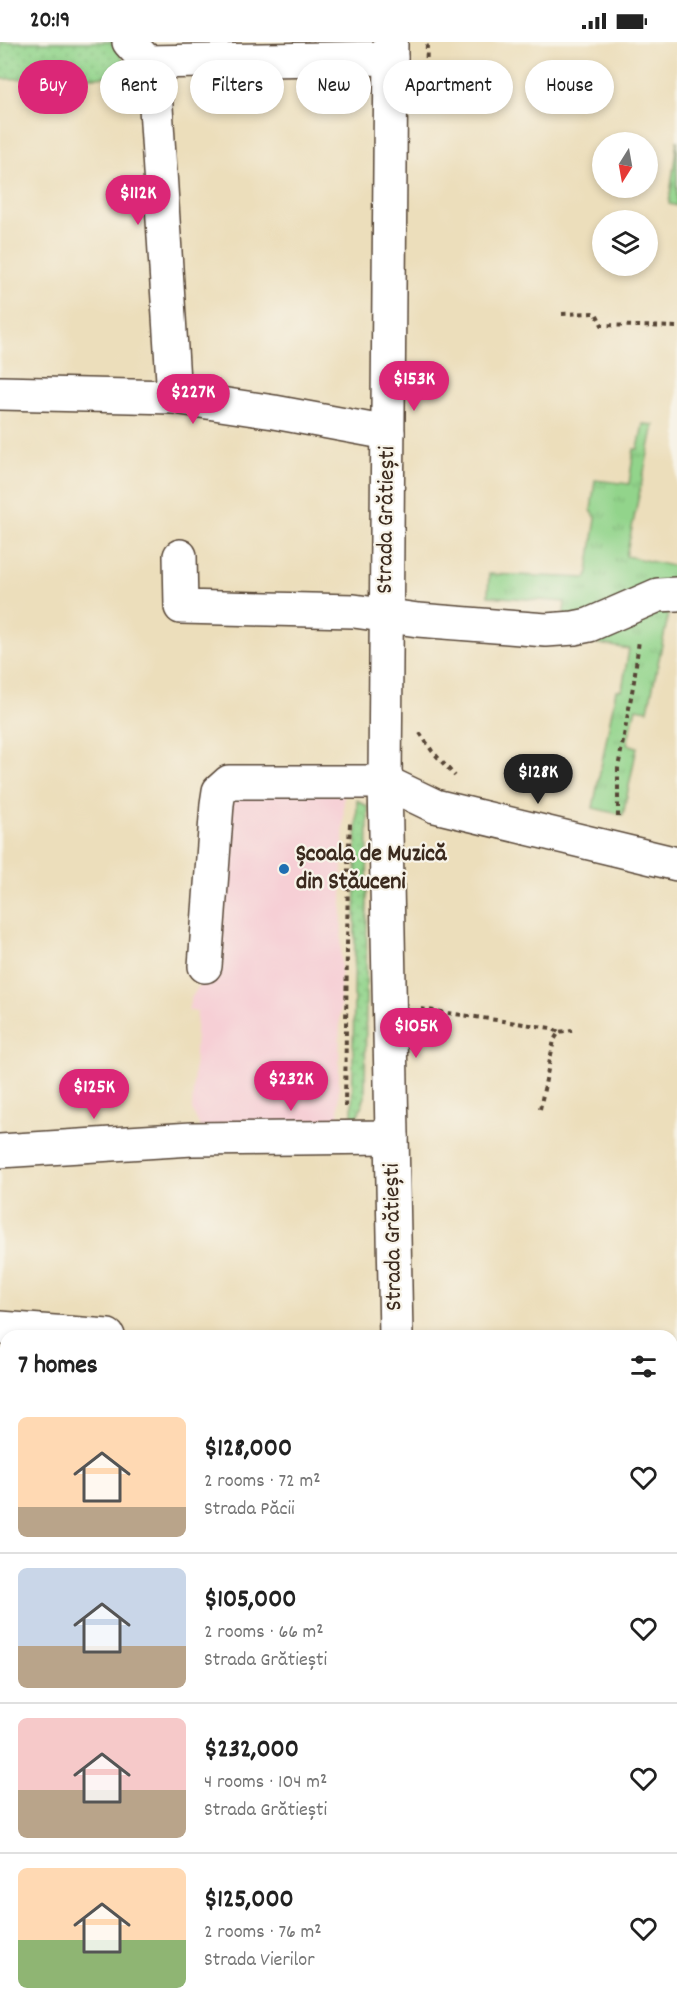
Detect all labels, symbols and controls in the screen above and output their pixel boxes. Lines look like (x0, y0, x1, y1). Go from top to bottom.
text: 20:19 (30, 6, 70, 37)
chip: Buy (18, 60, 88, 114)
chip: Rent (100, 60, 178, 114)
chip: Filters (190, 60, 284, 114)
chip: New (296, 60, 371, 114)
chip: Apartment (383, 60, 513, 114)
chip: House (525, 60, 614, 114)
north arrow (592, 132, 658, 198)
map controls (592, 132, 658, 276)
pin: $112K (96, 175, 180, 226)
text: $112K (120, 180, 156, 208)
button: layers (592, 210, 658, 276)
pin: $153K (372, 361, 456, 412)
text: $153K (393, 366, 435, 394)
pin: $227K (151, 374, 235, 425)
text: $227K (171, 379, 215, 407)
street label: Strada Grătiești (369, 446, 405, 594)
pin: $128K (496, 754, 580, 805)
text: $128K (518, 759, 558, 787)
place label: Școala de Muzică din Stăuceni (296, 838, 448, 900)
marker: Școala de Muzică din Stăuceni (277, 862, 291, 876)
pin: $105K (374, 1008, 458, 1059)
text: $105K (394, 1013, 438, 1041)
pin: $232K (249, 1061, 333, 1112)
text: $232K (268, 1066, 314, 1094)
pin: $125K (52, 1069, 136, 1120)
text: $125K (73, 1074, 115, 1102)
street label: Strada Grătiești (376, 1163, 412, 1311)
text: 7 homes (18, 1348, 98, 1385)
icon: filters (627, 1350, 660, 1383)
text: $128,000 (204, 1431, 292, 1468)
icon: home (66, 1441, 138, 1513)
icon: heart (627, 1461, 660, 1494)
text: 2 rooms · 72 m² (204, 1468, 320, 1496)
text: Strada Păcii (204, 1496, 295, 1524)
text: $105,000 (204, 1582, 297, 1619)
icon: home (66, 1592, 138, 1664)
icon: heart (627, 1612, 660, 1645)
text: 2 rooms · 66 m² (204, 1619, 324, 1647)
text: Strada Grătiești (204, 1647, 327, 1675)
text: $232,000 (204, 1732, 299, 1769)
icon: home (66, 1742, 138, 1814)
icon: heart (627, 1762, 660, 1795)
text: 4 rooms · 104 m² (204, 1769, 327, 1797)
text: Strada Grătiești (204, 1797, 327, 1825)
text: $125,000 (204, 1882, 294, 1919)
icon: home (66, 1892, 138, 1964)
icon: heart (627, 1912, 660, 1945)
text: 2 rooms · 76 m² (204, 1919, 322, 1947)
text: Strada Vierilor (204, 1947, 315, 1975)

